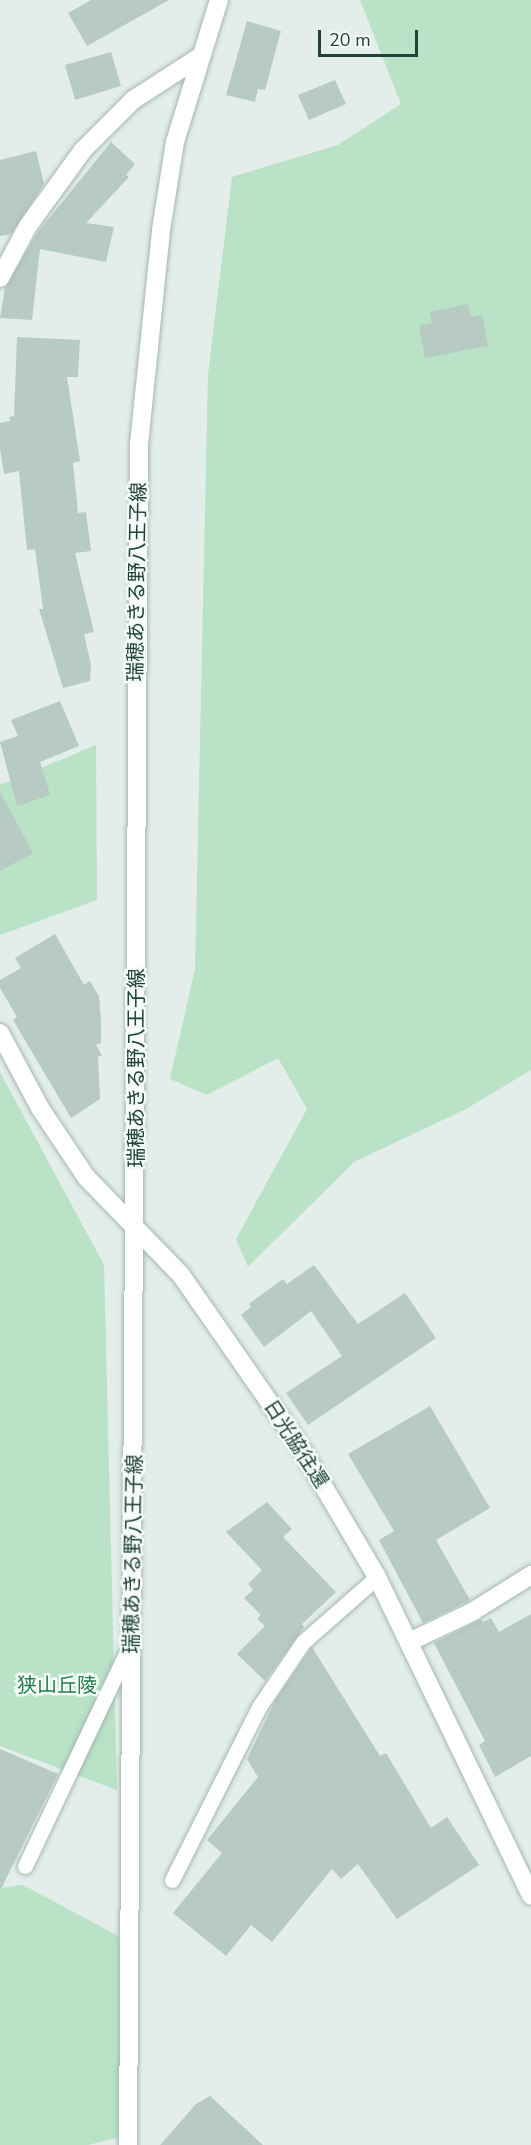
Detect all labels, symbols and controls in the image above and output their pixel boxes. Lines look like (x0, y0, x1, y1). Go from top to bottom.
scale bar (321, 18, 422, 56)
text: 20 m (329, 28, 371, 52)
street label: 瑞穂あきる野八王子線 (123, 482, 151, 682)
street label: 瑞穂あきる野八王子線 (124, 968, 148, 1168)
street label: 日光脇往還 (259, 1396, 333, 1492)
street label: 瑞穂あきる野八王子線 (119, 1454, 147, 1654)
park label: 狭山丘陵 (17, 1673, 97, 1697)

